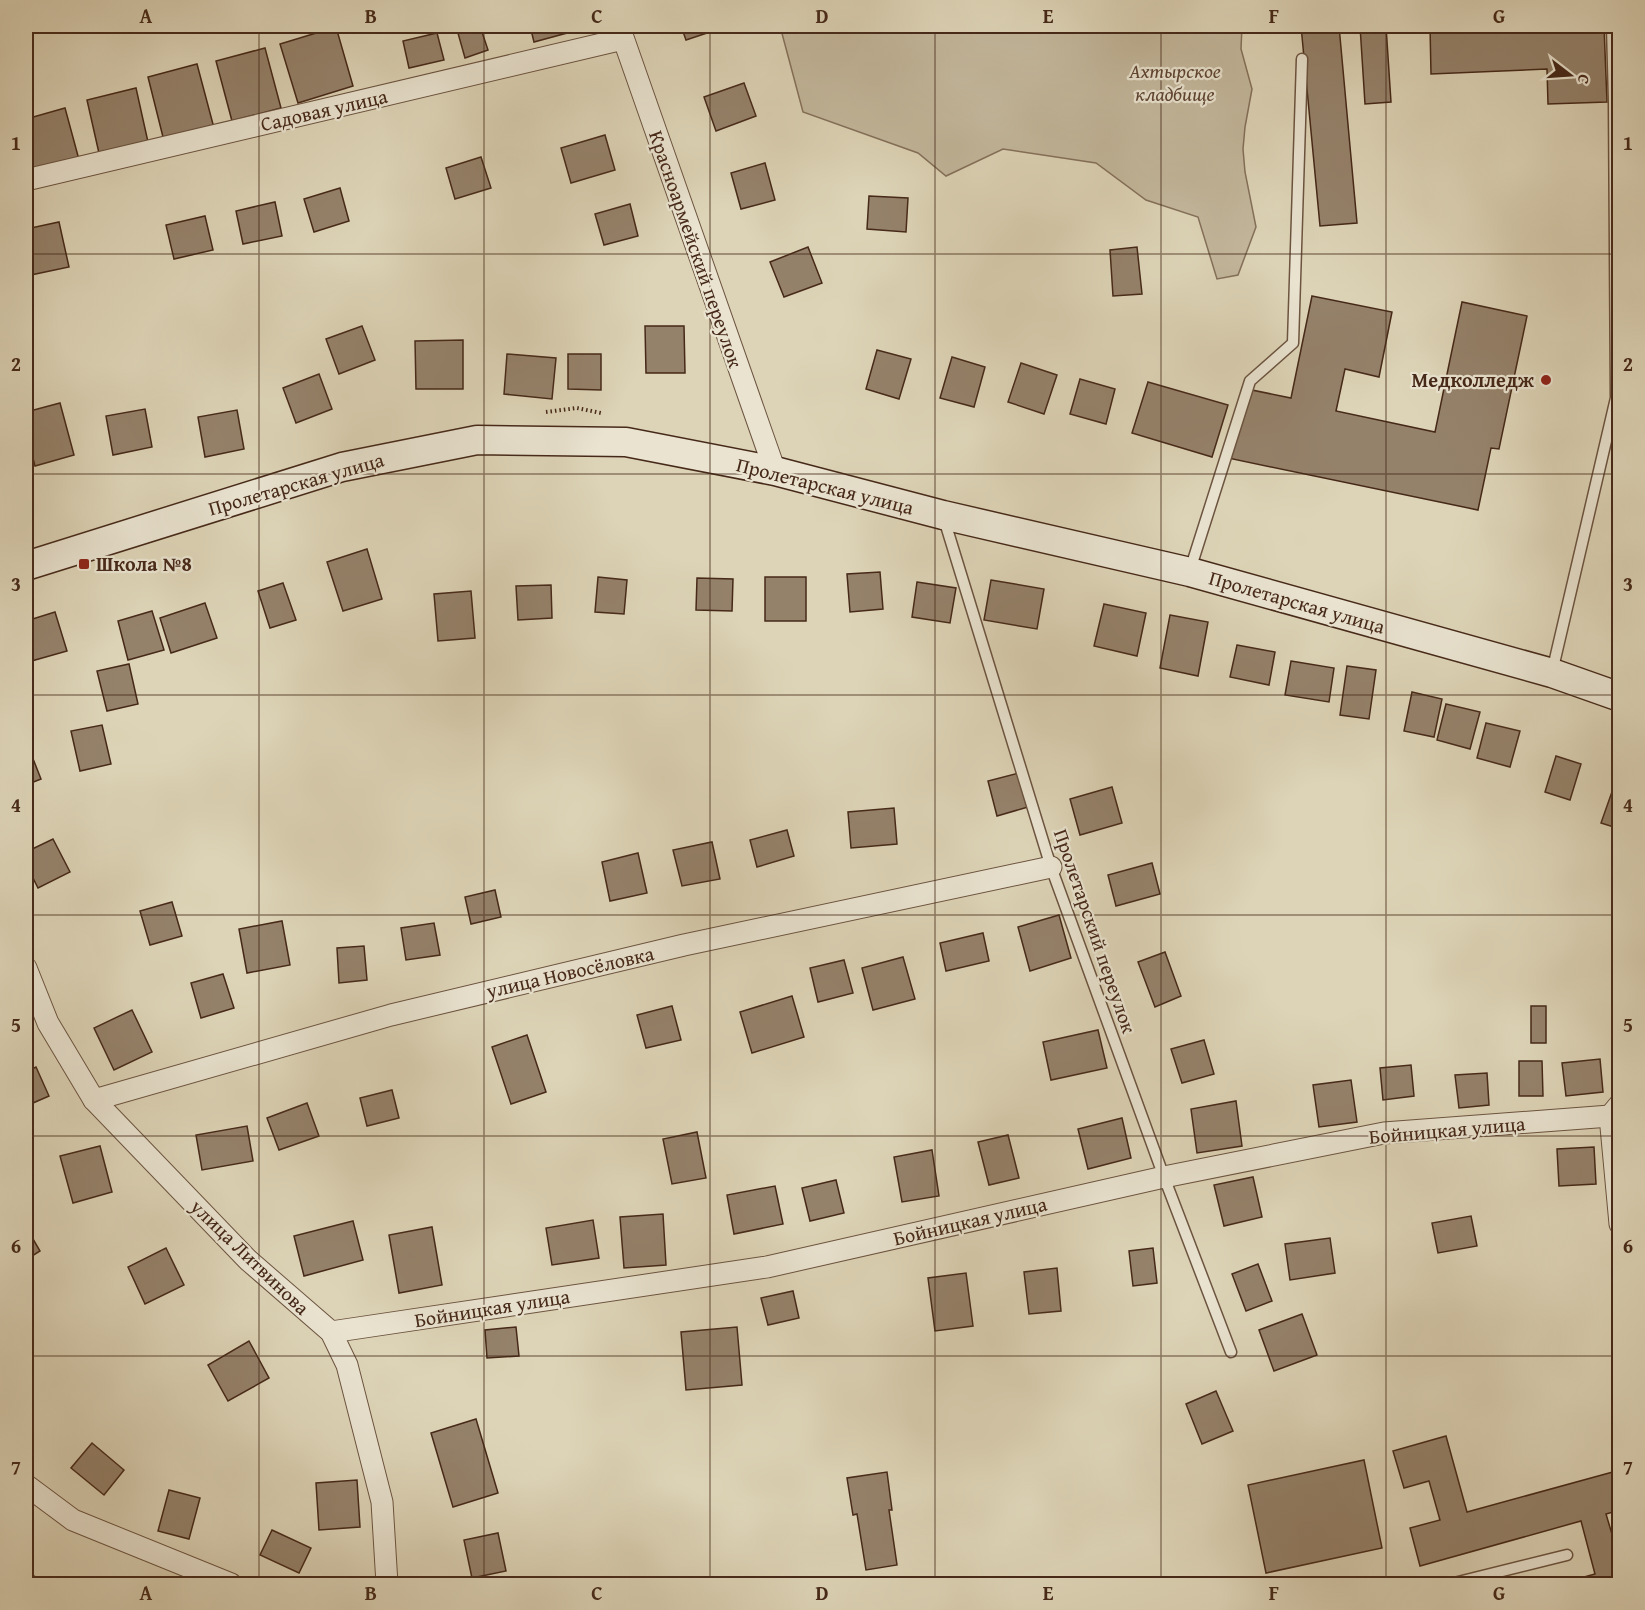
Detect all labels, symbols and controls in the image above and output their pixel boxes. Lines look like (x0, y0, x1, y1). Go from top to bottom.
text: A (140, 1, 153, 30)
text: B (365, 1, 377, 30)
text: C (591, 1, 603, 30)
text: D (815, 1, 829, 30)
text: E (1043, 1, 1054, 30)
text: F (1269, 1, 1279, 30)
text: G (1493, 1, 1505, 30)
north arrow (1540, 45, 1600, 105)
park label: Ахтырское кладбище (1128, 56, 1221, 108)
text: С (1572, 72, 1597, 87)
street label: Садовая улица (258, 81, 391, 138)
street label: Красноармейский переулок (642, 126, 751, 372)
text: 1 (11, 128, 21, 157)
text: 1 (1623, 128, 1633, 157)
text: 2 (11, 349, 21, 378)
text: 2 (1623, 349, 1633, 378)
place label: Медколледж (1412, 365, 1534, 394)
marker: Медколледж (1539, 373, 1553, 387)
street label: Пролетарская улица (205, 444, 388, 522)
street label: Пролетарская улица (733, 449, 917, 522)
place label: Школа №8 (96, 549, 192, 578)
marker: Школа №8 (77, 557, 91, 571)
street label: Пролетарская улица (1206, 563, 1389, 641)
text: 3 (11, 569, 21, 598)
text: 3 (1623, 569, 1633, 598)
text: 4 (11, 790, 21, 819)
text: 4 (1623, 790, 1633, 819)
street label: Пролетарский переулок (1047, 825, 1144, 1037)
street label: улица Новосёловка (482, 938, 657, 1005)
text: 5 (11, 1010, 21, 1039)
text: 5 (1623, 1010, 1633, 1039)
street label: Бойницкая улица (1368, 1108, 1527, 1151)
street label: Бойницкая улица (890, 1189, 1050, 1252)
street label: улица Литвинова (184, 1192, 317, 1321)
text: 6 (11, 1231, 21, 1260)
text: 6 (1623, 1231, 1633, 1260)
street label: Бойницкая улица (412, 1281, 572, 1334)
text: 7 (11, 1452, 21, 1481)
text: 7 (1623, 1452, 1633, 1481)
text: A (140, 1578, 153, 1607)
text: B (365, 1578, 377, 1607)
text: C (591, 1578, 603, 1607)
text: D (815, 1578, 829, 1607)
text: E (1043, 1578, 1054, 1607)
text: F (1269, 1578, 1279, 1607)
text: G (1493, 1578, 1505, 1607)

